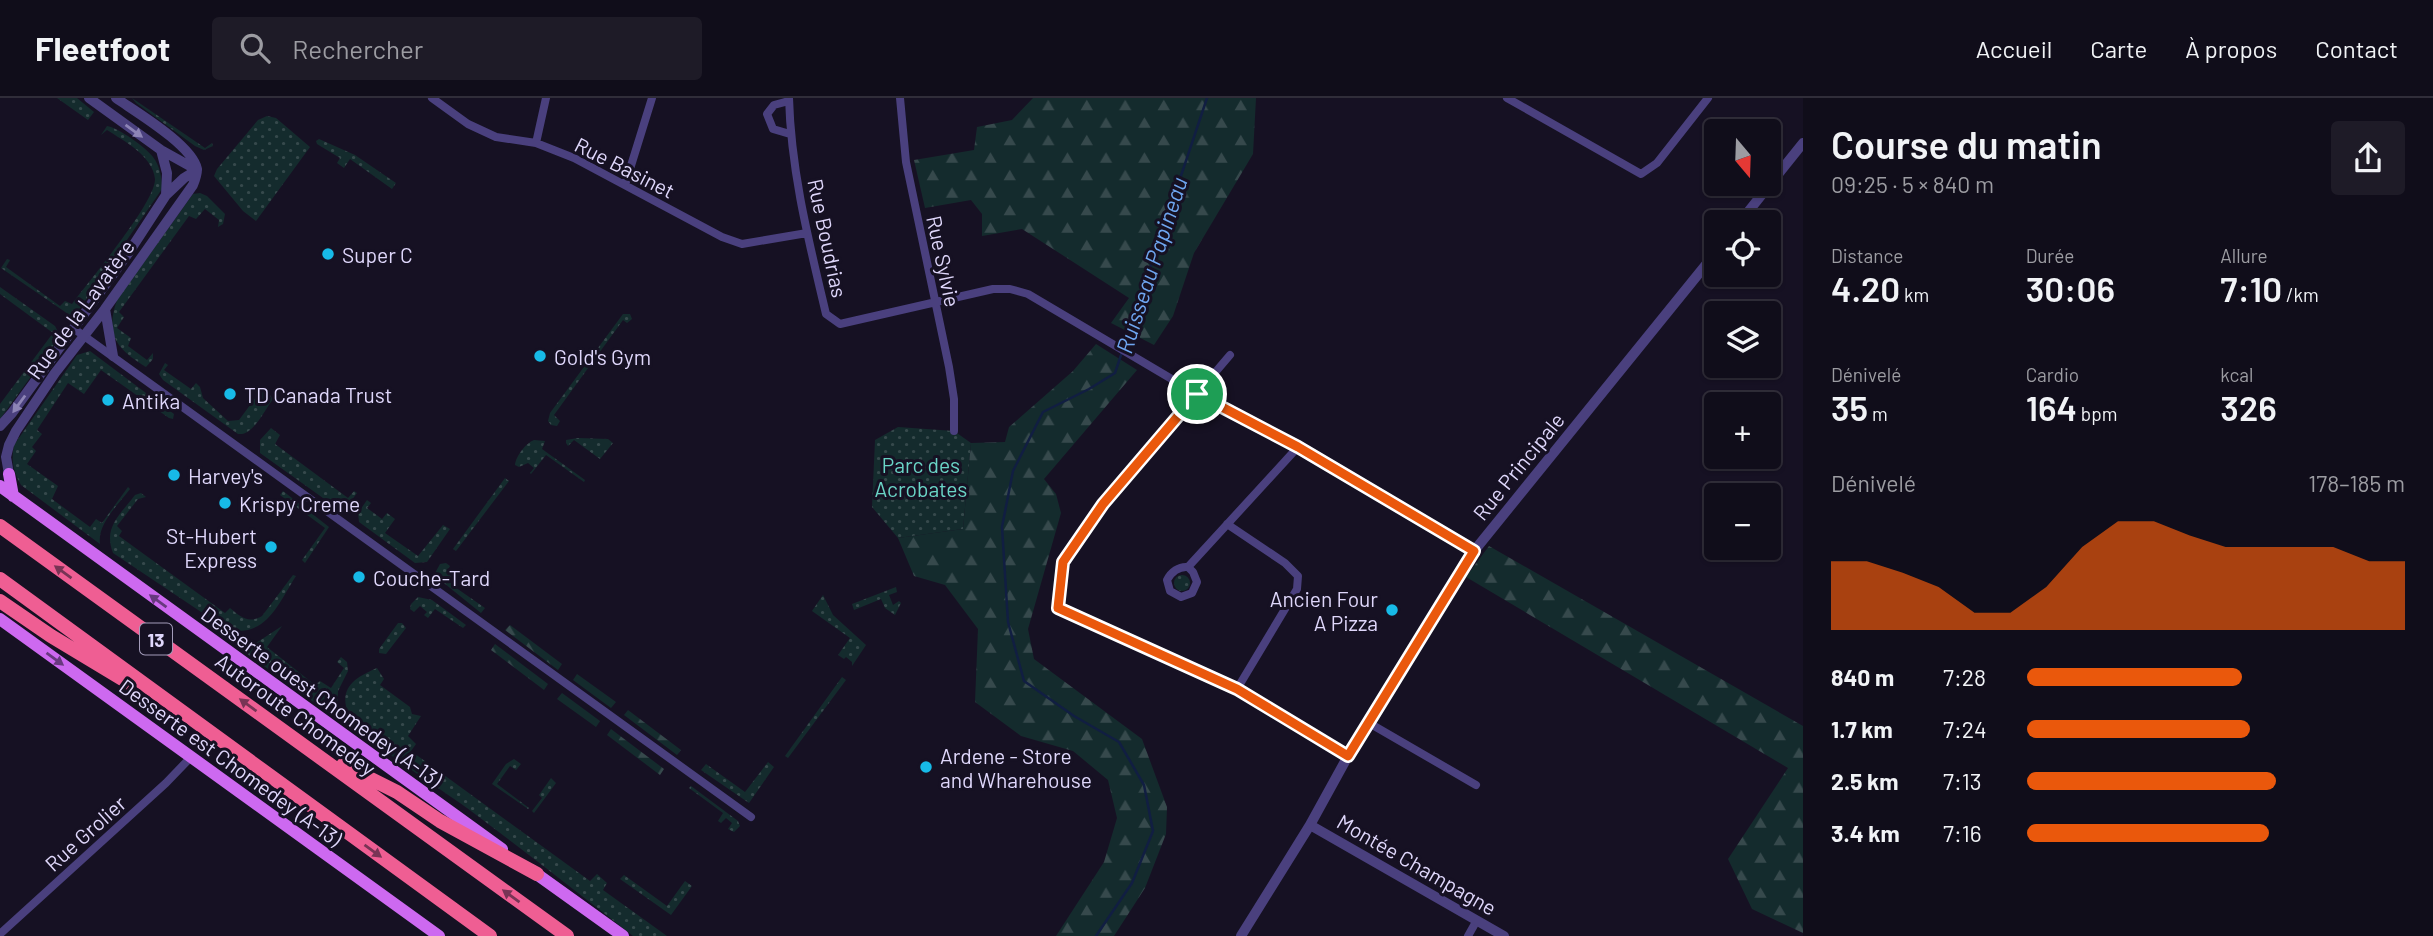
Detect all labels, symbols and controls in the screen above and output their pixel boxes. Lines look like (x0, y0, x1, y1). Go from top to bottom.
search box (212, 17, 702, 80)
text: Fleetfoot (35, 28, 170, 68)
icon: search (236, 29, 274, 67)
text: Rechercher (292, 33, 423, 64)
text: Accueil (1976, 34, 2052, 63)
text: Carte (2090, 34, 2147, 63)
text: À propos (2185, 34, 2277, 63)
text: Contact (2315, 34, 2398, 63)
north arrow (1704, 119, 1782, 196)
map controls (1704, 119, 1781, 560)
text: Course du matin (1831, 121, 2102, 167)
button: share (2331, 121, 2405, 195)
one-way arrow (125, 123, 143, 137)
street label: Rue Basinet (571, 131, 679, 203)
text: 09:25 · 5 × 840 m (1831, 170, 1994, 198)
water label: Ruisseau Papineau (1109, 173, 1193, 357)
street label: Rue Boudrias (803, 176, 853, 300)
button: locate (1704, 210, 1781, 287)
street label: Rue Sylvie (922, 213, 966, 309)
street label: Rue de la Lavatère (21, 234, 139, 384)
place label: Super C (342, 242, 413, 267)
text: Distance (1831, 244, 1903, 267)
text: Durée (2026, 244, 2074, 267)
text: Allure (2220, 244, 2268, 267)
marker: Super C (320, 246, 336, 262)
text: 4.20 (1831, 267, 1900, 309)
text: 30:06 (2026, 267, 2115, 309)
text: 7:10 (2220, 267, 2282, 309)
text: km (1900, 283, 1929, 306)
text: /km (2282, 283, 2319, 306)
button: layers (1704, 301, 1781, 378)
place label: Gold's Gym (554, 344, 651, 369)
marker: Gold's Gym (532, 348, 548, 364)
text: Dénivelé (1831, 363, 1901, 386)
text: Cardio (2026, 363, 2079, 386)
text: kcal (2220, 363, 2253, 386)
pin (1167, 364, 1227, 424)
icon: arrive (1178, 375, 1216, 413)
place label: TD Canada Trust (244, 382, 392, 407)
marker: TD Canada Trust (222, 386, 238, 402)
text: 35 (1831, 386, 1868, 428)
text: 164 (2026, 386, 2077, 428)
text: 326 (2220, 386, 2277, 428)
place label: Antika (122, 388, 180, 413)
marker: Antika (100, 392, 116, 408)
button: + (1704, 392, 1781, 469)
one-way arrow (12, 395, 26, 413)
text: m (1868, 402, 1888, 425)
text: bpm (2077, 402, 2117, 425)
street label: Rue Principale (1467, 407, 1569, 525)
park label: Parc des Acrobates (875, 452, 967, 501)
place label: Harvey's (188, 463, 263, 488)
marker: Harvey's (166, 467, 182, 483)
text: Dénivelé (1831, 469, 1916, 497)
text: 178–185 m (2308, 469, 2405, 497)
button: − (1704, 483, 1781, 560)
place label: Krispy Creme (239, 491, 360, 516)
marker: Krispy Creme (217, 495, 233, 511)
place label: St-Hubert Express (166, 523, 257, 572)
marker: St-Hubert Express (263, 539, 279, 555)
one-way arrow (54, 565, 72, 579)
place label: Couche-Tard (373, 565, 490, 590)
marker: Couche-Tard (351, 569, 367, 585)
place label: Ancien Four A Pizza (1270, 586, 1378, 635)
one-way arrow (149, 594, 167, 608)
street label: Desserte ouest Chomedey (A-13) (197, 600, 448, 792)
marker: Ancien Four A Pizza (1384, 602, 1400, 618)
road number: 13 (140, 624, 172, 654)
street label: Autoroute Chomedey (211, 648, 381, 781)
one-way arrow (46, 651, 64, 665)
text: 840 m (1831, 663, 1894, 691)
text: 7:28 (1943, 663, 1986, 691)
street label: Desserte est Chomedey (A-13) (115, 673, 347, 851)
one-way arrow (238, 698, 257, 712)
text: 1.7 km (1831, 715, 1893, 743)
text: 7:24 (1943, 715, 1987, 743)
place label: Ardene - Store and Wharehouse (940, 743, 1092, 792)
marker: Ardene - Store and Wharehouse (918, 759, 934, 775)
text: 2.5 km (1831, 767, 1899, 795)
text: 7:13 (1943, 767, 1982, 795)
street label: Rue Grolier (39, 790, 131, 876)
street label: Montée Champagne (1333, 808, 1501, 920)
text: 3.4 km (1831, 819, 1900, 847)
text: 7:16 (1943, 819, 1982, 847)
one-way arrow (364, 844, 382, 858)
one-way arrow (502, 889, 521, 903)

